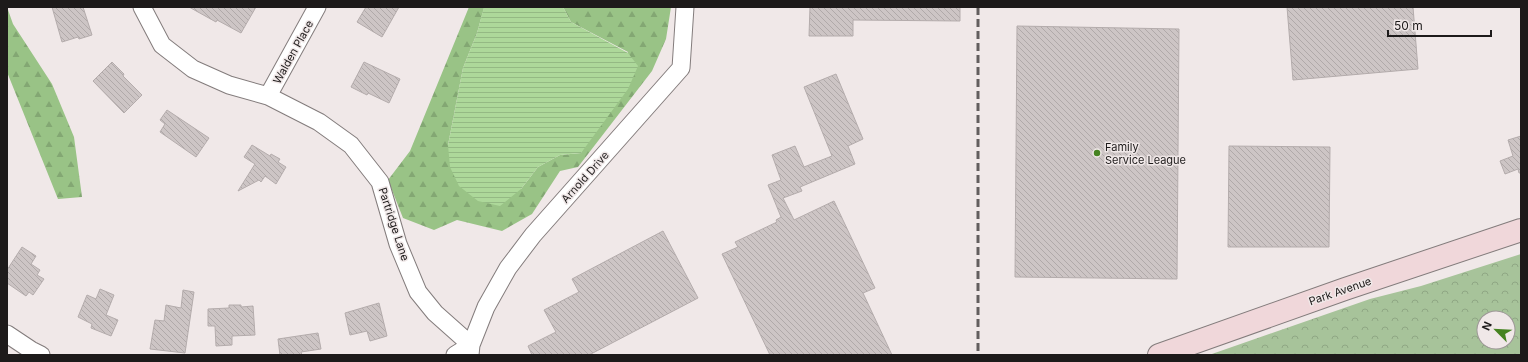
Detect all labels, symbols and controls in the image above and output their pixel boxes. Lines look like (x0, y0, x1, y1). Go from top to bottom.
scale bar (1388, 12, 1491, 38)
street label: Walden Place (270, 18, 316, 86)
text: 50 m (1394, 18, 1423, 33)
place label: Family Service League (1105, 140, 1186, 167)
street label: Arnold Drive (558, 148, 612, 206)
marker: Family Service League (1092, 148, 1102, 158)
street label: Partridge Lane (376, 186, 412, 262)
street label: Park Avenue (1307, 274, 1373, 308)
north arrow (1476, 310, 1516, 350)
text: N (1479, 319, 1495, 333)

